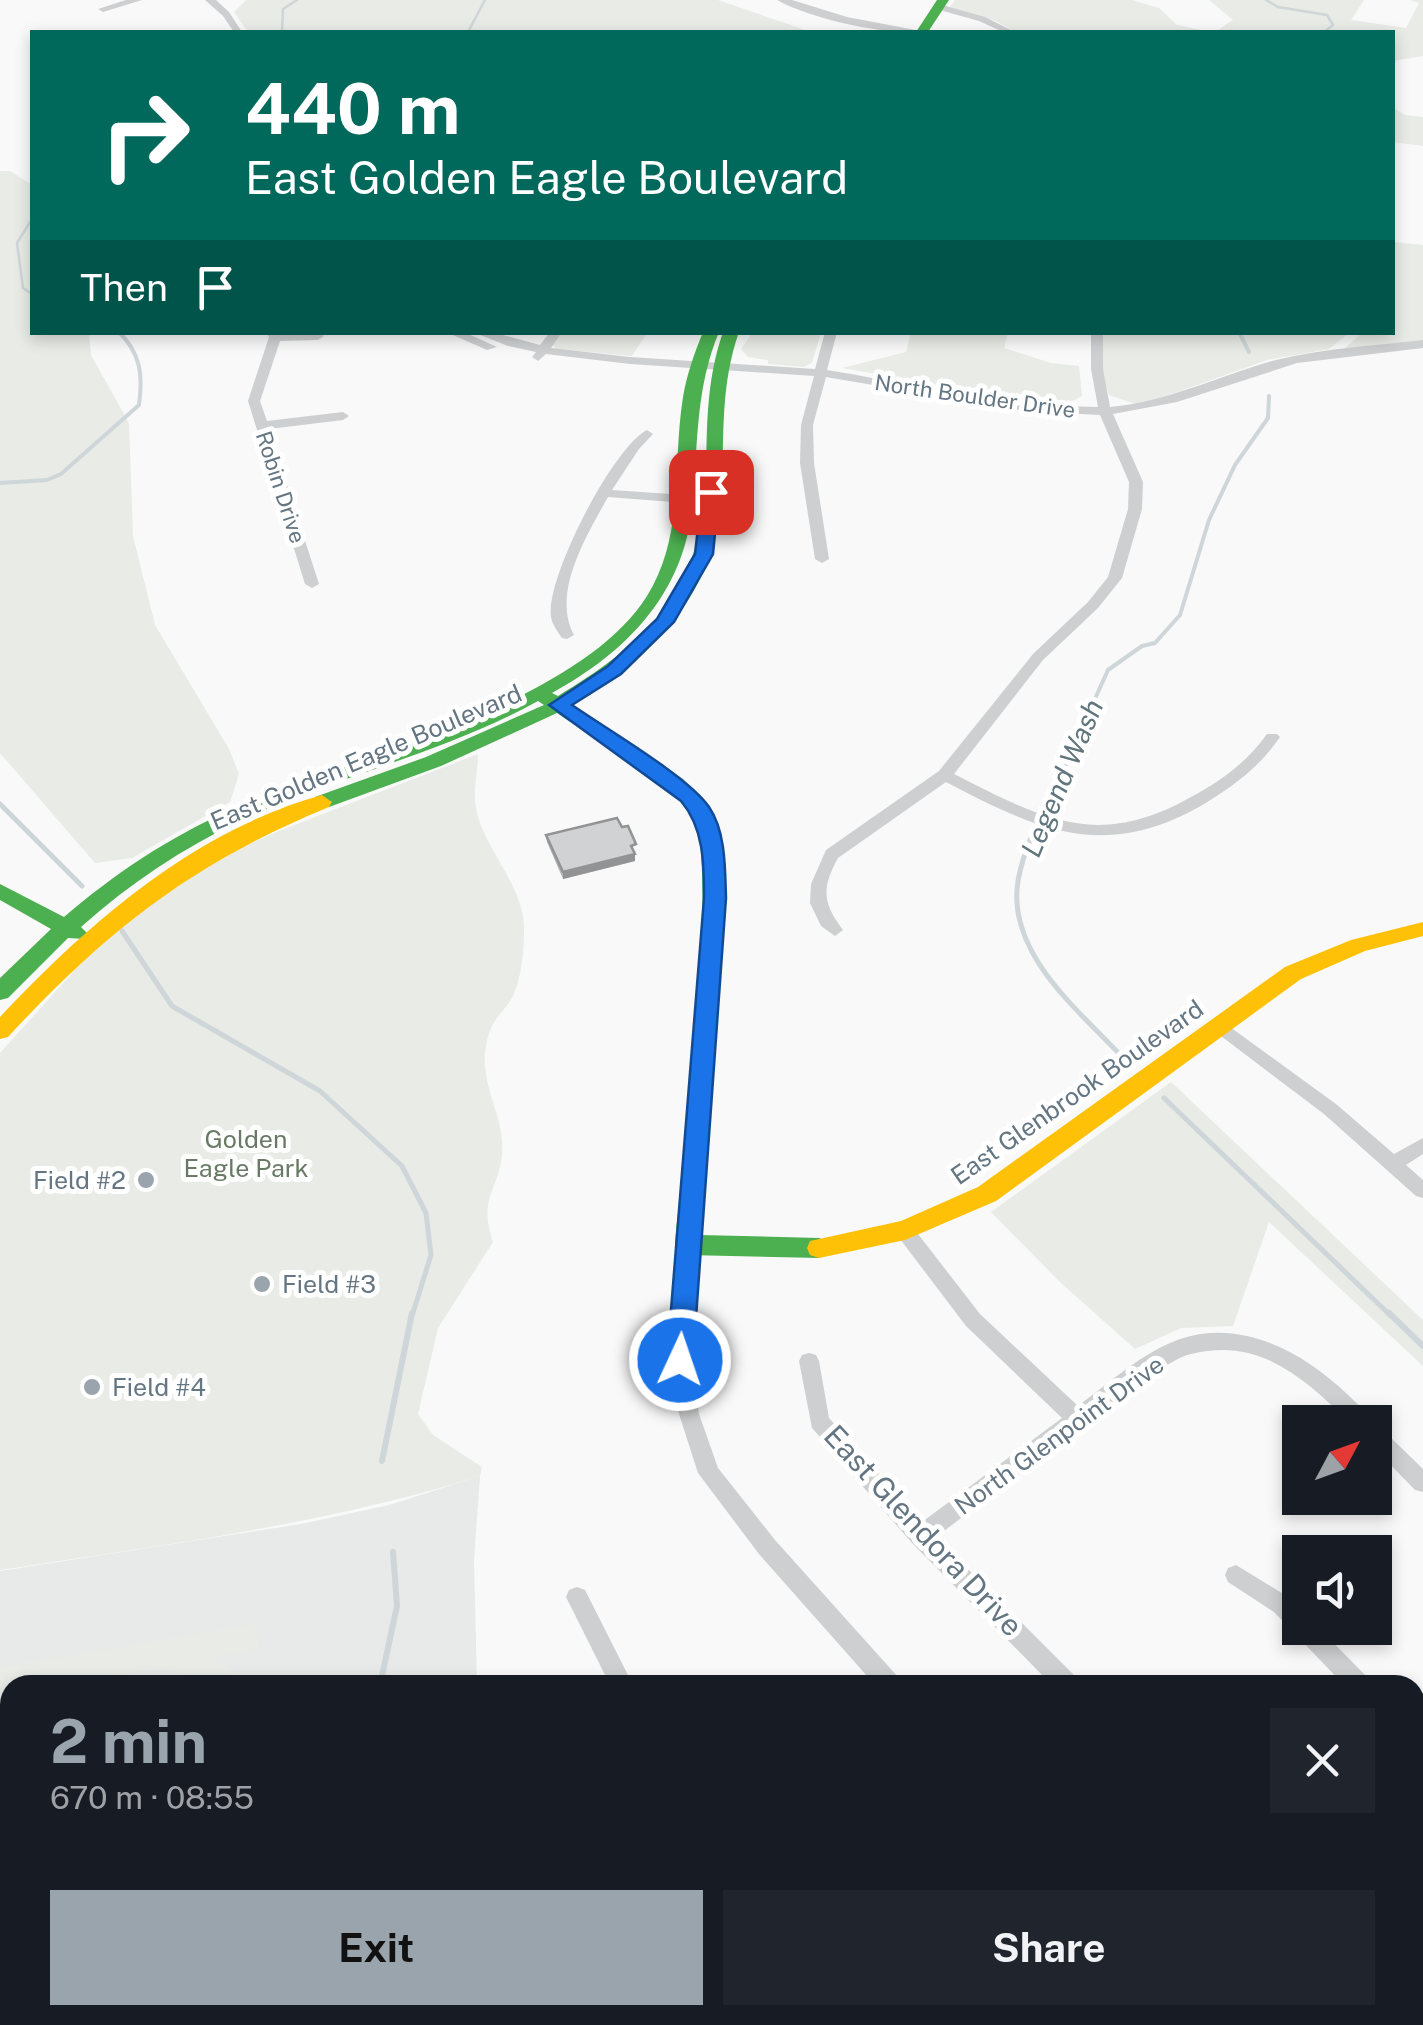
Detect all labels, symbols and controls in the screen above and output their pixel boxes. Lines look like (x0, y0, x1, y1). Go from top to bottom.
text: 440 m (245, 67, 460, 150)
icon: right (80, 70, 210, 200)
text: East Golden Eagle Boulevard (245, 151, 848, 204)
icon: arrive (188, 260, 243, 315)
text: Then (80, 265, 168, 310)
street label: North Boulder Drive (873, 369, 1077, 423)
street label: Robin Drive (251, 428, 311, 546)
pin (669, 450, 754, 535)
icon: arrive (684, 465, 739, 520)
street label: East Golden Eagle Boulevard (206, 678, 526, 836)
water label: Legend Wash (1014, 694, 1110, 861)
street label: East Glenbrook Boulevard (945, 993, 1209, 1191)
park label: Golden Eagle Park (183, 1124, 309, 1183)
place label: Field #2 (33, 1165, 126, 1195)
marker: Field #2 (135, 1169, 157, 1191)
place label: Field #3 (282, 1269, 376, 1299)
marker: Field #3 (251, 1273, 273, 1295)
position arrow (628, 1308, 732, 1412)
street label: North Glenpoint Drive (949, 1349, 1169, 1521)
place label: Field #4 (112, 1372, 206, 1402)
marker: Field #4 (81, 1376, 103, 1398)
north arrow (1282, 1405, 1392, 1515)
map controls (1282, 1405, 1392, 1645)
street label: East Glendora Drive (817, 1417, 1031, 1643)
button: sound (1282, 1535, 1392, 1645)
text: 2 min (50, 1706, 207, 1777)
button: close (1270, 1708, 1375, 1813)
text: 670 m · 08:55 (50, 1779, 254, 1816)
button: Exit (50, 1890, 703, 2005)
button: Share (723, 1890, 1375, 2005)

